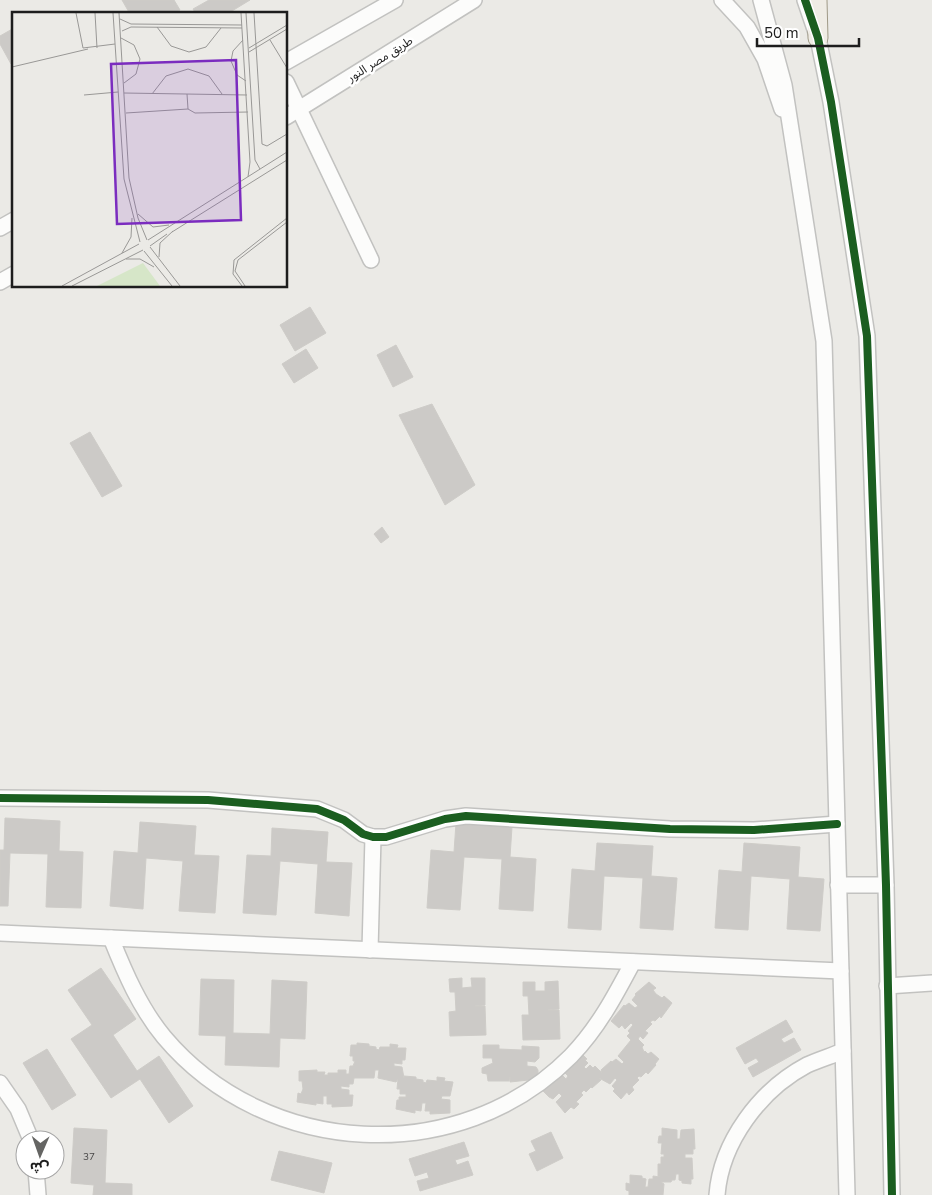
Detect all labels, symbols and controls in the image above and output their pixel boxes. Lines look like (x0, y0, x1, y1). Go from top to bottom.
inset map (12, 12, 288, 288)
scale bar (757, 15, 860, 47)
text: 50 m (764, 23, 799, 43)
street label: طريق مصر النور (343, 32, 416, 86)
north arrow (15, 1130, 65, 1180)
house number: 37 (83, 1150, 95, 1164)
text: ش (30, 1158, 49, 1177)

